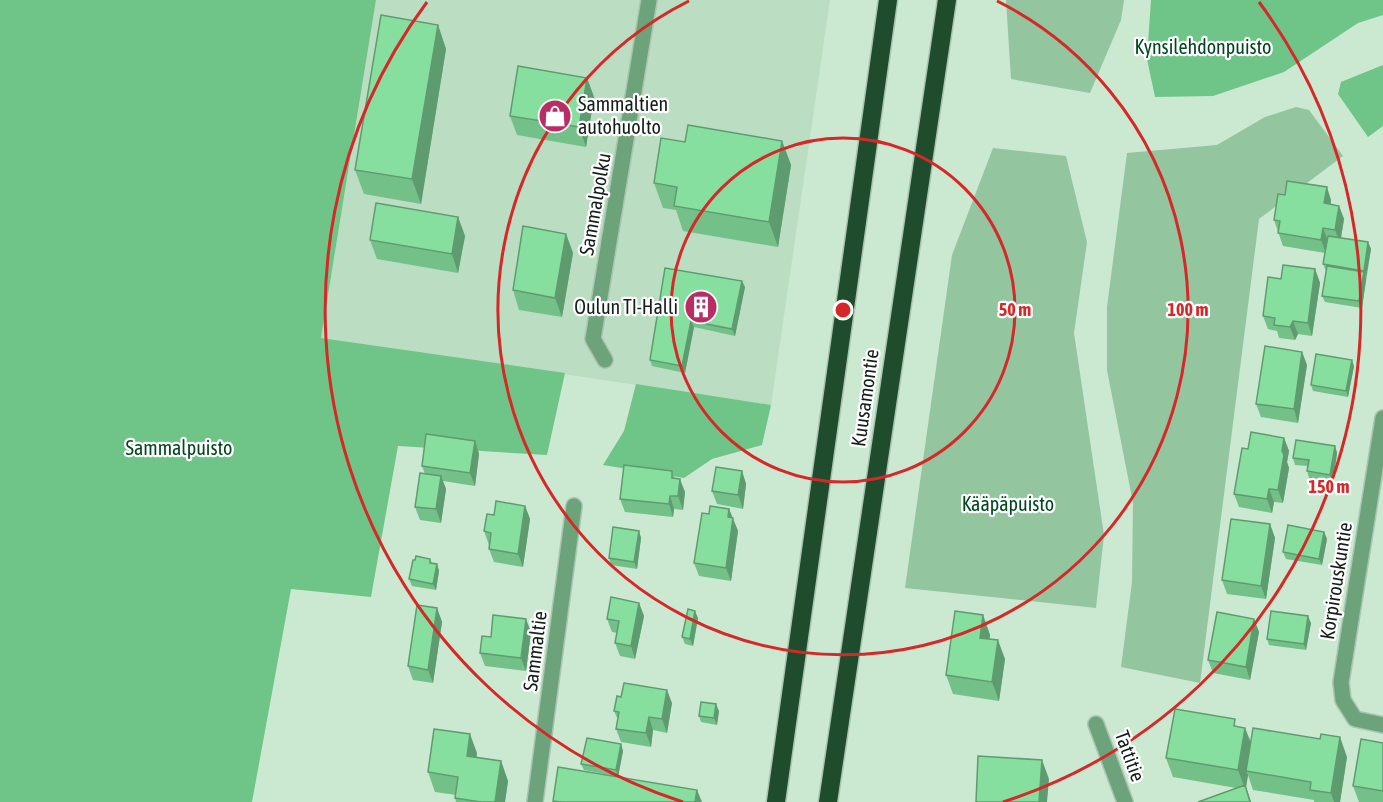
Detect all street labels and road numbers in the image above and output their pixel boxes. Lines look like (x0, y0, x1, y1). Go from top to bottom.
street label: Sammalpolku (574, 151, 615, 257)
street label: Kuusamontie (846, 348, 883, 448)
street label: Korpirouskuntie (1315, 521, 1356, 641)
street label: Sammaltie (518, 610, 551, 692)
street label: Tattitie (1111, 727, 1150, 784)

